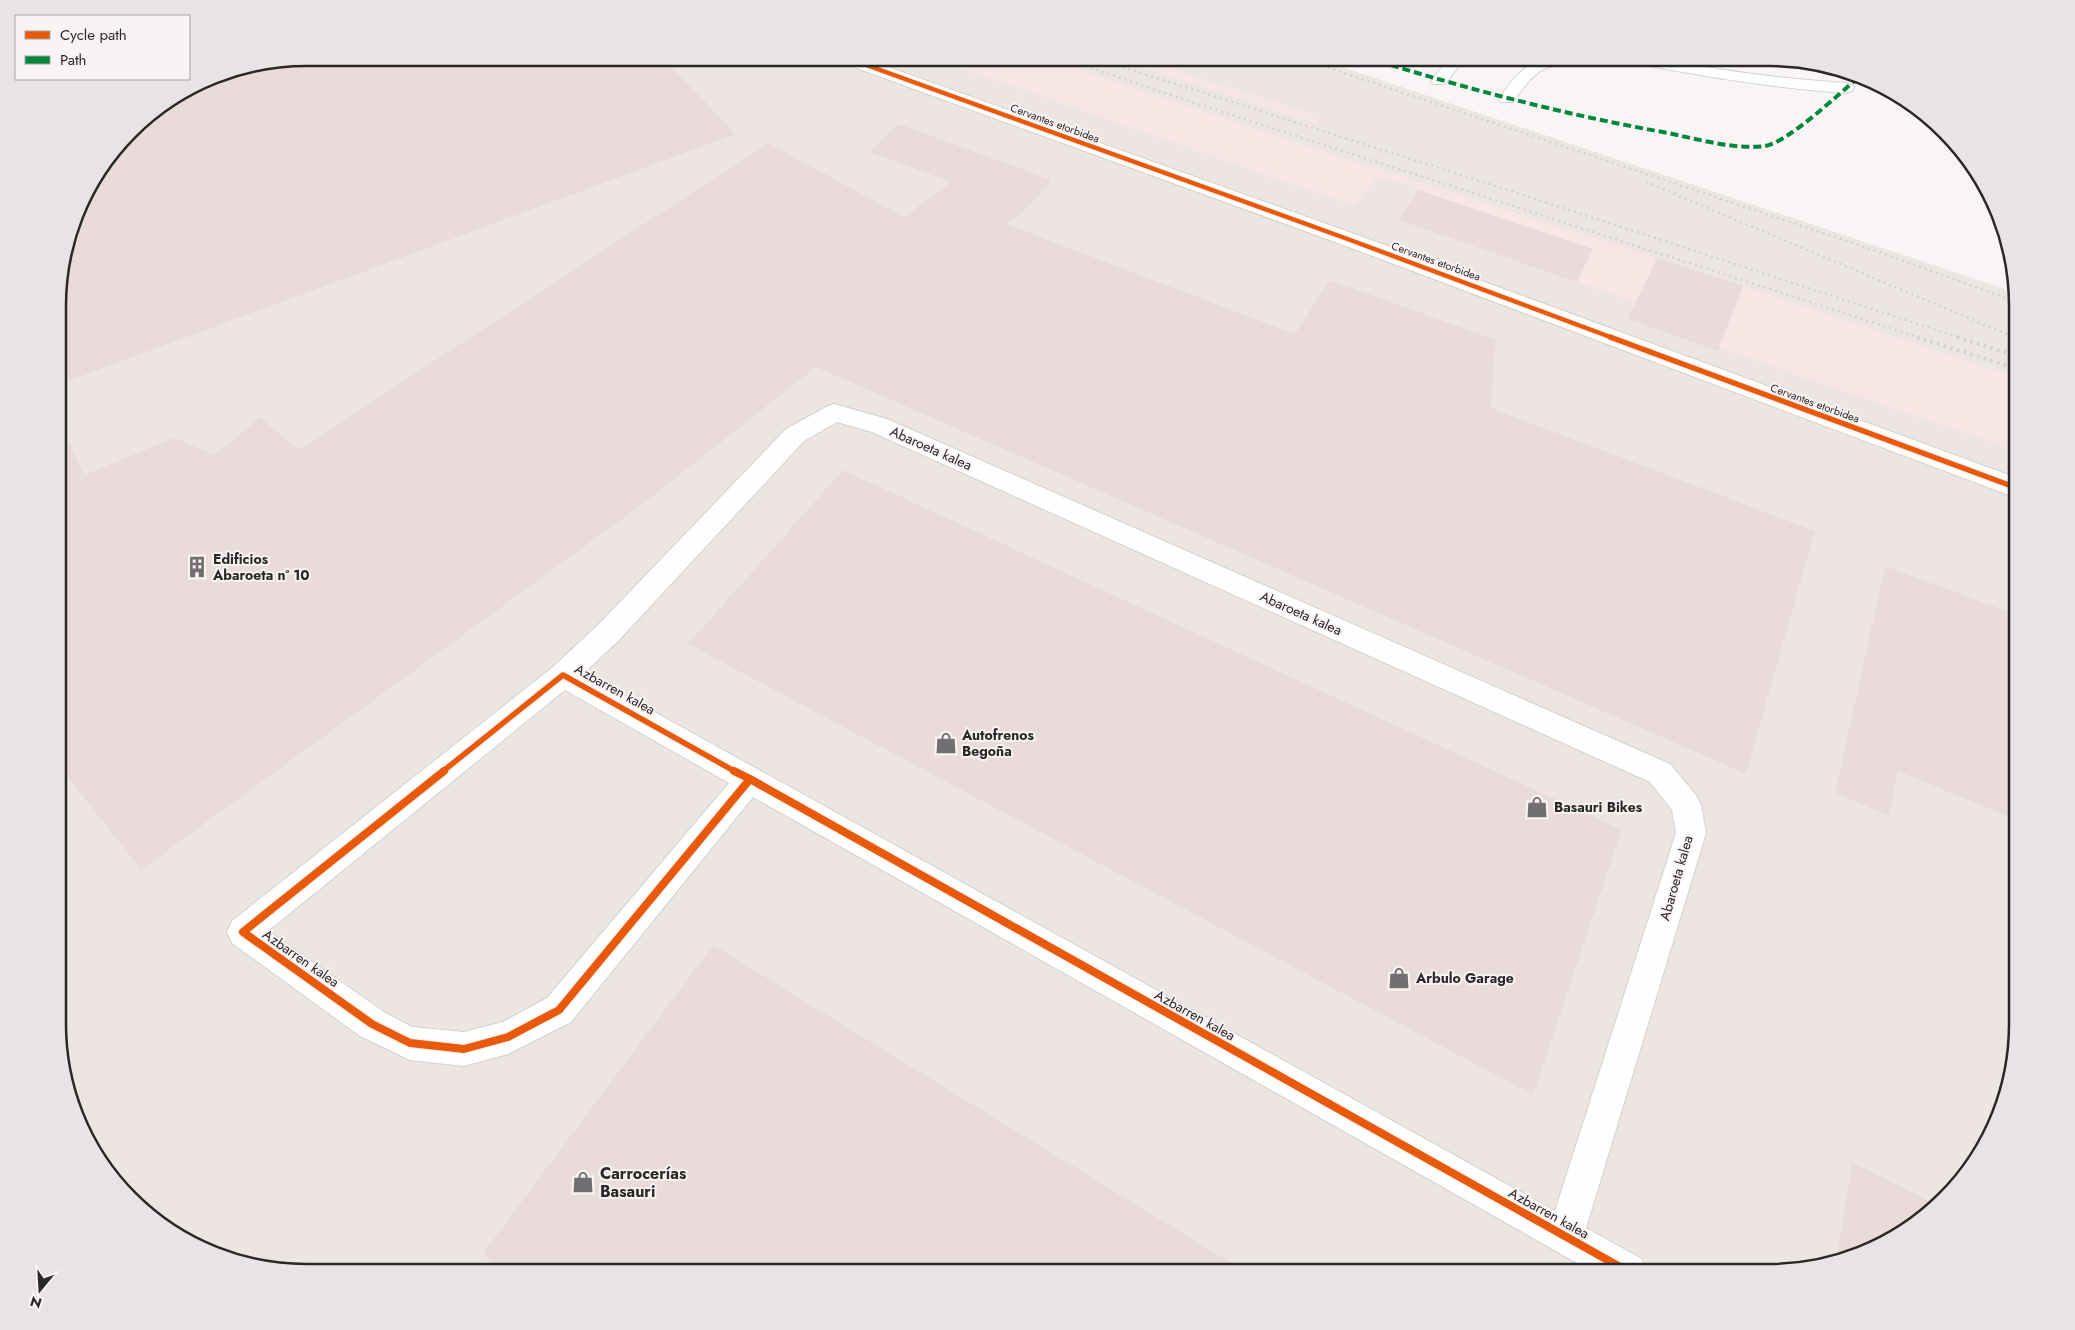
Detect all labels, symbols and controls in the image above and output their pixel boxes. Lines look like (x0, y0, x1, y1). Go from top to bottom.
legend (15, 15, 190, 80)
text: Cycle path (60, 24, 127, 46)
text: Path (60, 49, 86, 71)
street label: Cervantes etorbidea (1008, 99, 1102, 147)
street label: Cervantes etorbidea (1389, 237, 1483, 285)
street label: Cervantes etorbidea (1768, 379, 1862, 427)
street label: Abaroeta kalea (887, 421, 975, 475)
place label: Edificios Abaroeta nº 10 (212, 549, 310, 585)
building icon: Edificios Abaroeta nº 10 (184, 554, 210, 580)
street label: Abaroeta kalea (1257, 586, 1345, 640)
street label: Azbarren kalea (571, 659, 659, 719)
place label: Autofrenos Begoña (961, 725, 1034, 761)
shop icon: Autofrenos Begoña (933, 730, 959, 756)
shop icon: Basauri Bikes (1524, 794, 1550, 820)
place label: Basauri Bikes (1554, 797, 1643, 817)
street label: Abaroeta kalea (1654, 833, 1698, 923)
street label: Azbarren kalea (259, 924, 343, 992)
shop icon: Arbulo Garage (1386, 965, 1412, 991)
place label: Arbulo Garage (1415, 968, 1514, 988)
street label: Azbarren kalea (1151, 985, 1239, 1045)
place label: Carrocerías Basauri (600, 1162, 686, 1203)
shop icon: Carrocerías Basauri (570, 1169, 596, 1195)
street label: Azbarren kalea (1505, 1183, 1593, 1243)
north arrow (15, 1265, 65, 1315)
text: N (28, 1291, 44, 1314)

